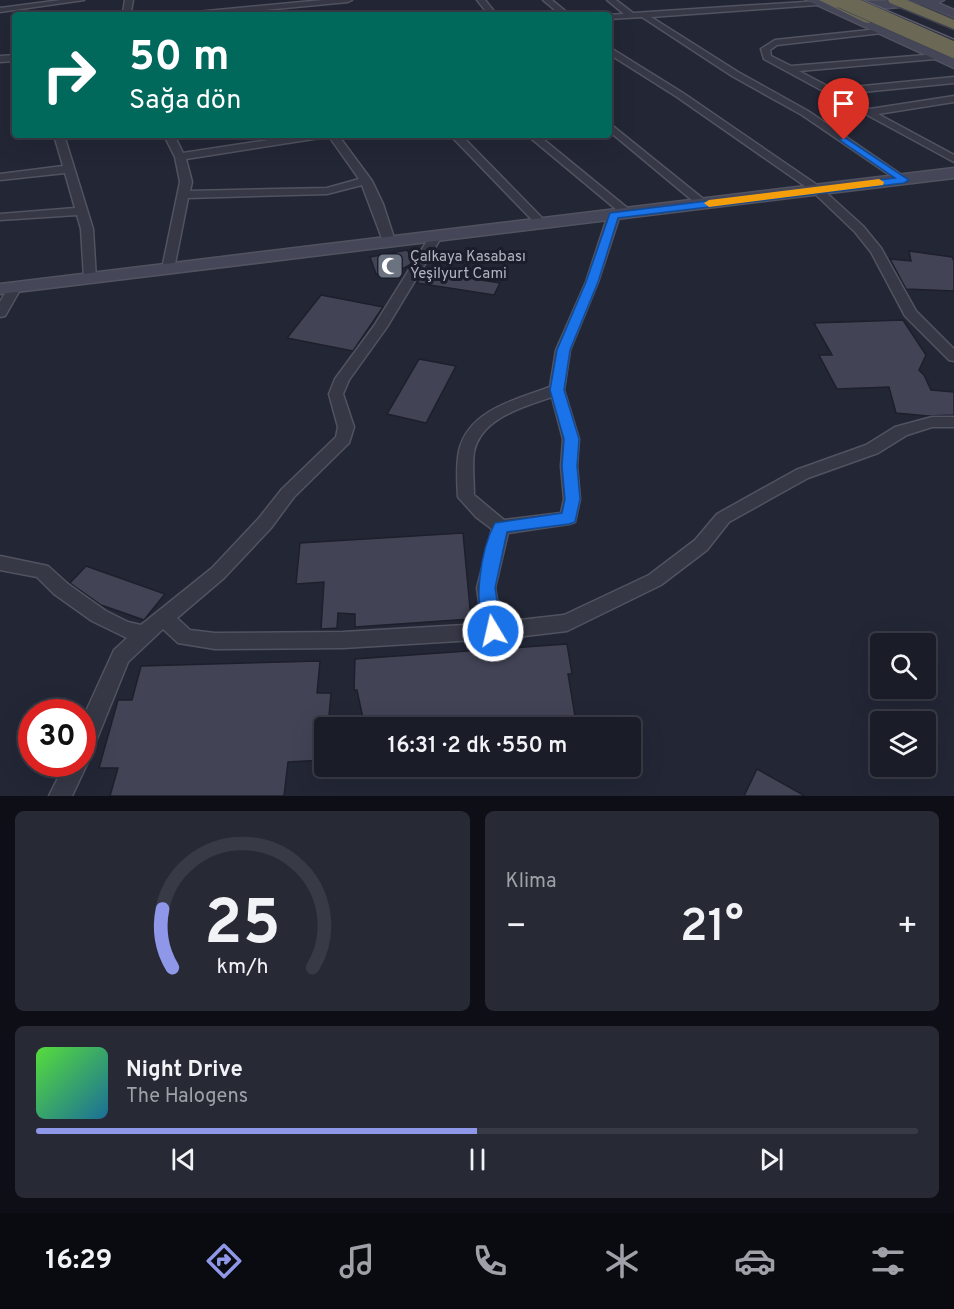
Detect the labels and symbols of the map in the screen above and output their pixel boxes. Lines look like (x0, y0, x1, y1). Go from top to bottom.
pin (818, 78, 869, 140)
place label: Çalkaya Kasabası Yeşilyurt Cami (410, 248, 526, 284)
mosque icon: Çalkaya Kasabası Yeşilyurt Cami (375, 251, 405, 281)
position arrow (461, 599, 525, 663)
speed limit sign: 30 (18, 699, 96, 777)

